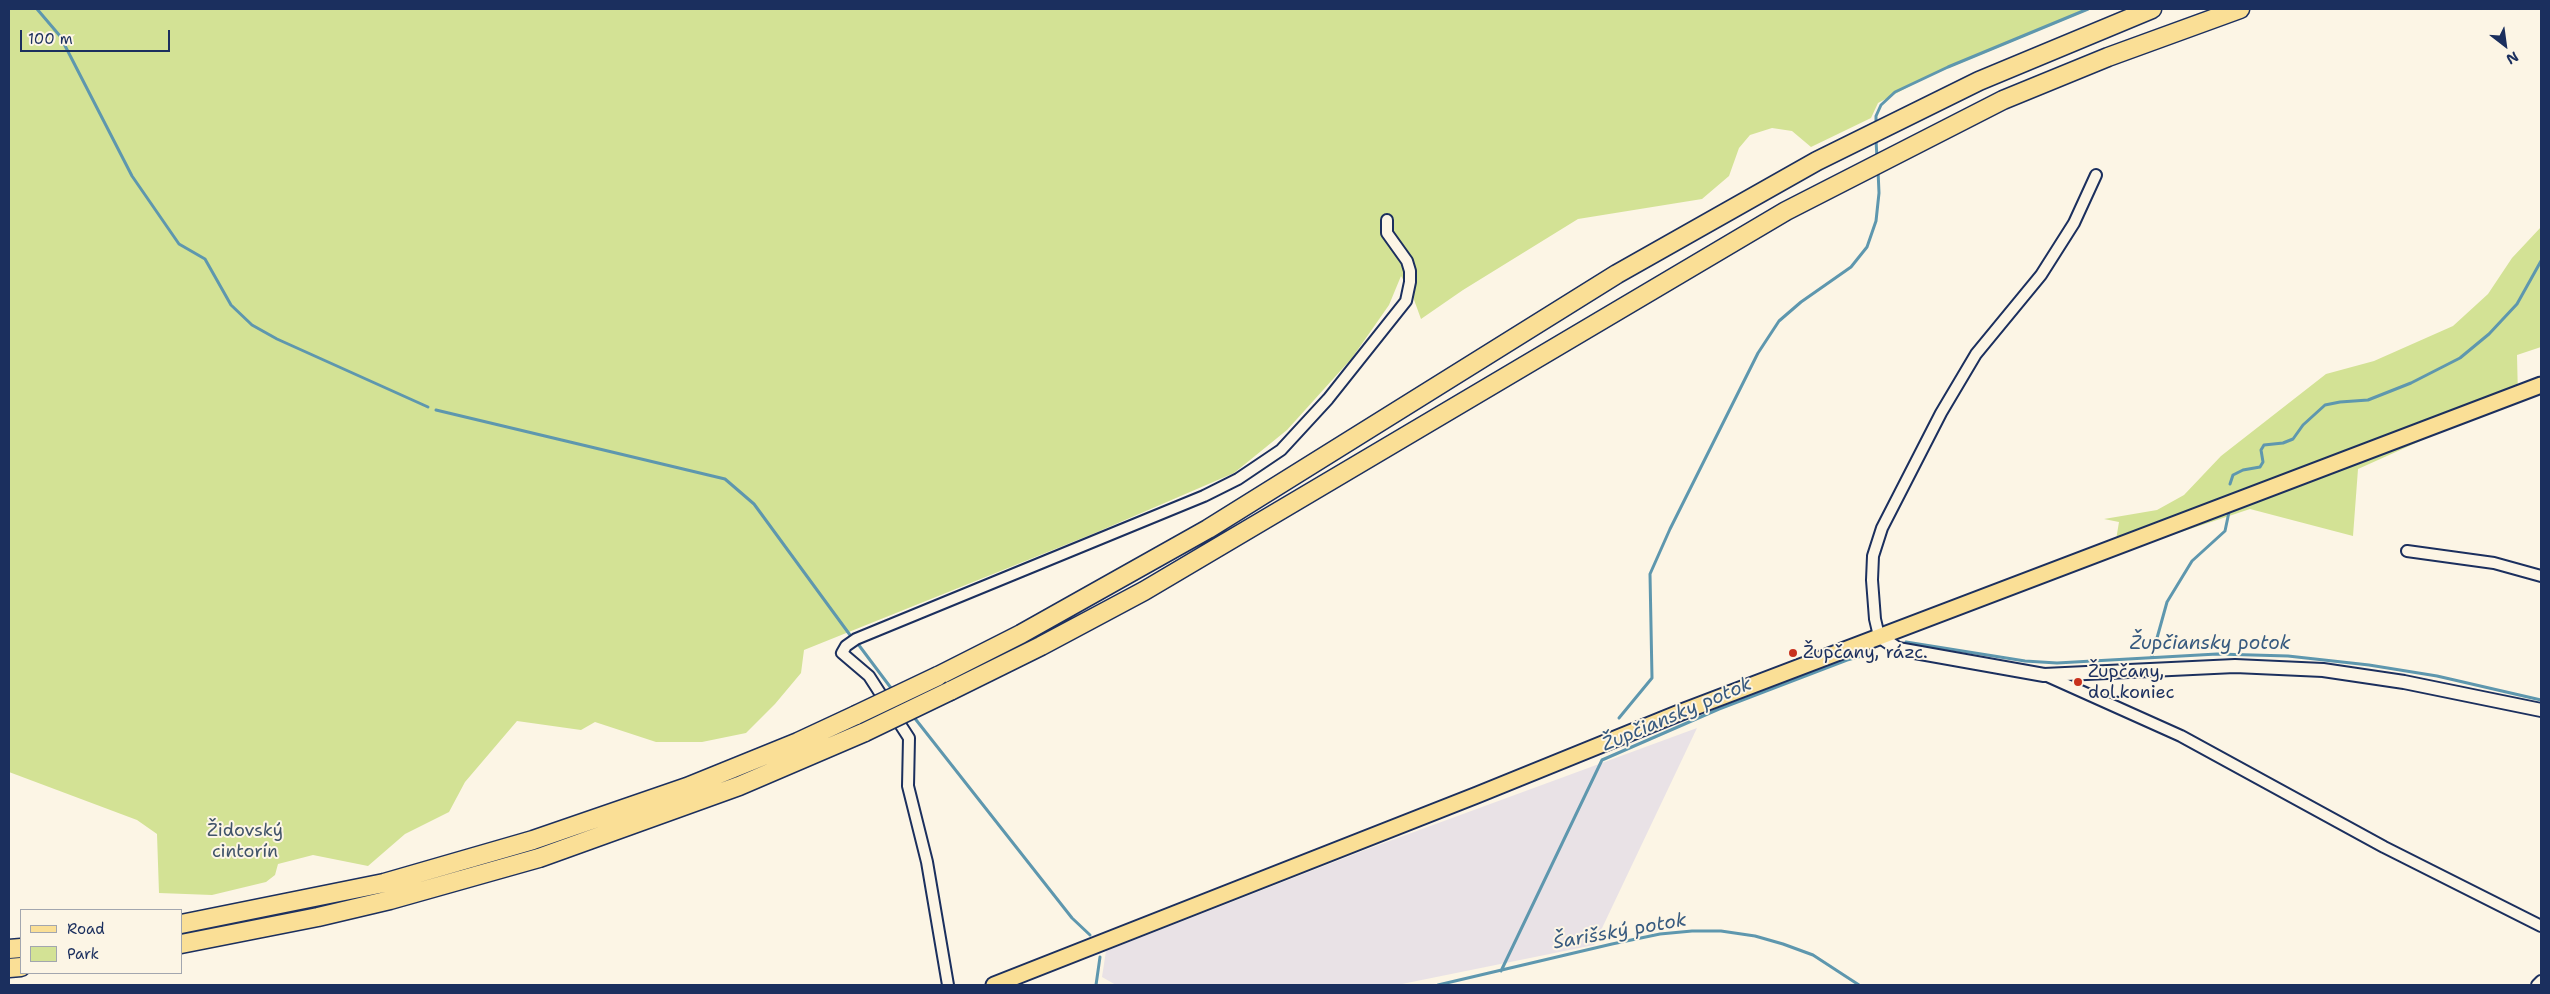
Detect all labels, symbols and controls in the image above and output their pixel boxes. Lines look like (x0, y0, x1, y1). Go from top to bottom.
scale bar (22, 20, 172, 52)
north arrow (2480, 20, 2530, 70)
text: 100 m (28, 29, 73, 49)
text: N (2503, 47, 2522, 69)
water label: Župčiansky potok (2129, 633, 2291, 655)
place label: Župčany, rázc. (1803, 642, 1928, 664)
marker: Župčany, rázc. (1787, 647, 1799, 659)
place label: Župčany, dol.koniec (2088, 661, 2175, 704)
water label: Župčiansky potok (1598, 673, 1756, 757)
marker: Župčany, dol.koniec (2072, 676, 2084, 688)
park label: Židovský cintorín (207, 820, 283, 862)
legend (20, 909, 182, 974)
water label: Šarišský potok (1551, 909, 1689, 955)
text: Road (67, 919, 105, 939)
text: Park (67, 944, 99, 964)

